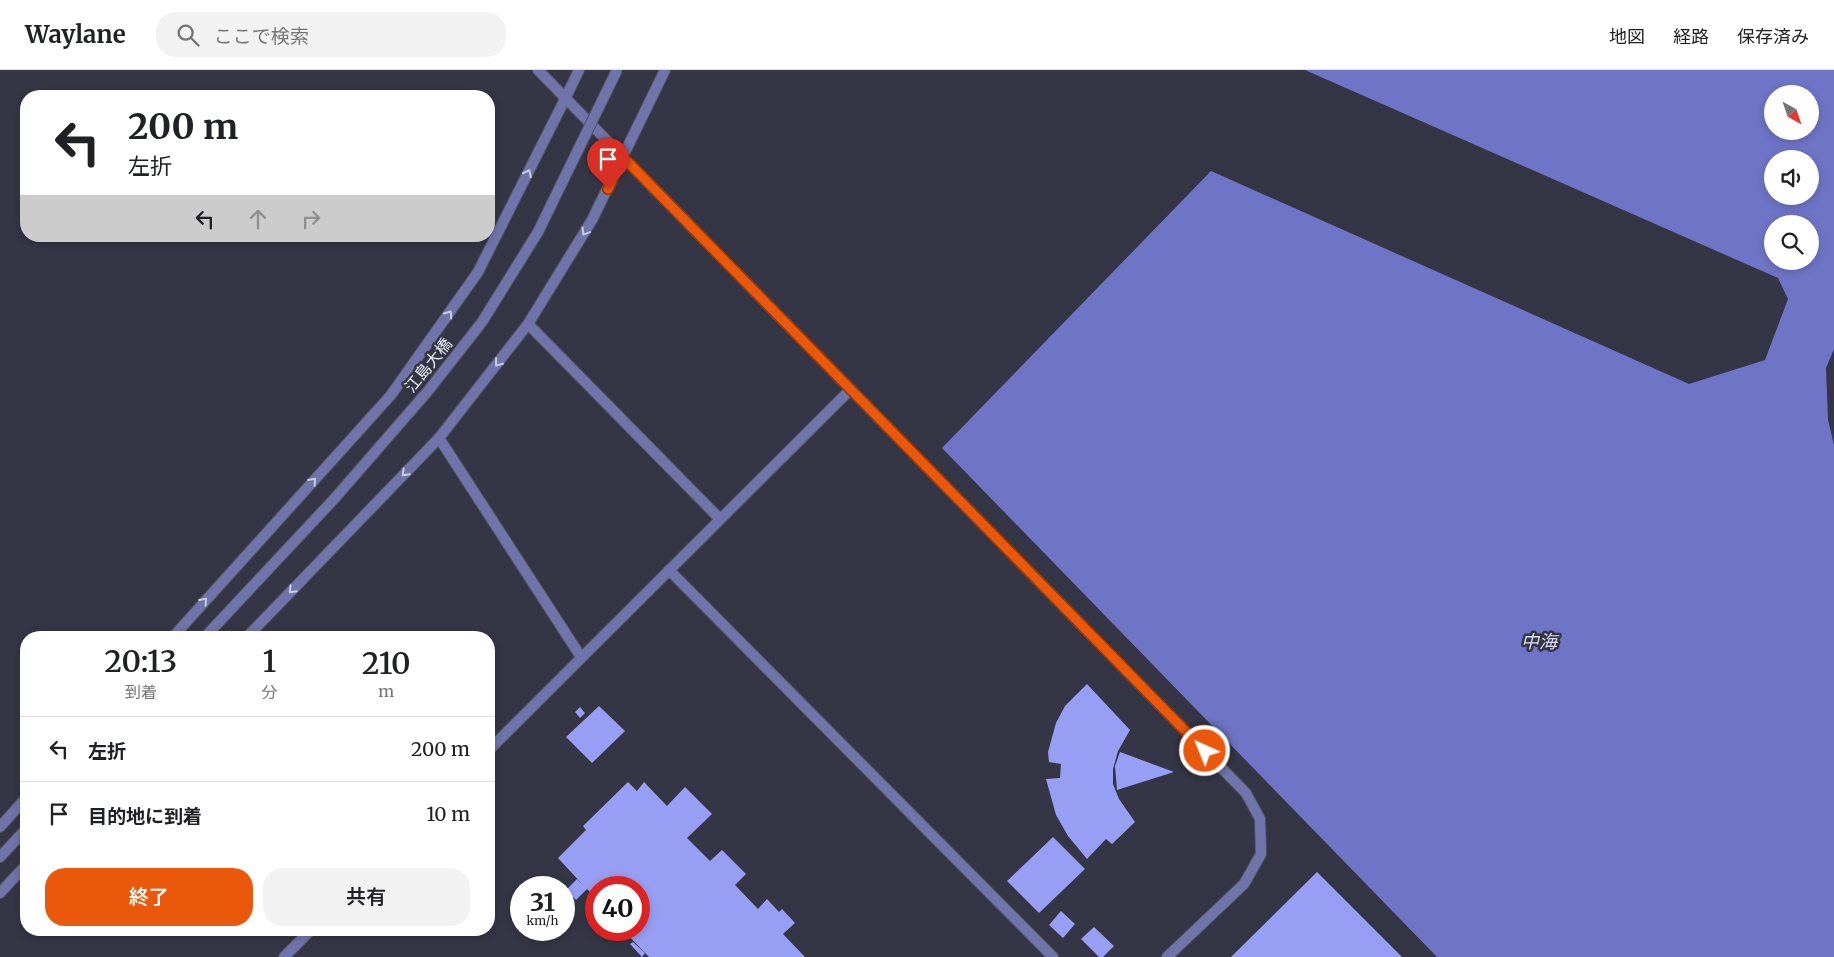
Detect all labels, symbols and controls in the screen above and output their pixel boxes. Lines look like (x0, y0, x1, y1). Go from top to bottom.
search box (156, 12, 506, 57)
text: Waylane (25, 19, 126, 50)
icon: search (174, 21, 202, 49)
text: ここで検索 (214, 24, 309, 48)
text: 地図 (1609, 25, 1645, 48)
text: 経路 (1673, 25, 1709, 48)
text: 保存済み (1737, 25, 1809, 48)
north arrow (1764, 85, 1819, 140)
map controls (1764, 85, 1819, 270)
text: 200 m (128, 105, 238, 149)
icon: left (45, 110, 110, 175)
pin (587, 138, 629, 189)
icon: arrive (594, 145, 622, 173)
button: sound (1764, 150, 1819, 205)
text: 左折 (128, 152, 172, 180)
one-way arrow (522, 169, 532, 178)
icon: left (191, 205, 219, 233)
icon: ahead (244, 205, 272, 233)
icon: right (297, 205, 325, 233)
button: search (1764, 215, 1819, 270)
one-way arrow (581, 226, 591, 235)
one-way arrow (443, 310, 452, 320)
street label: 江島大橋 (400, 334, 456, 396)
one-way arrow (494, 357, 503, 366)
one-way arrow (402, 468, 411, 477)
one-way arrow (308, 477, 317, 486)
one-way arrow (289, 584, 298, 593)
one-way arrow (198, 598, 207, 607)
water label: 中海 (1521, 630, 1560, 653)
text: 20:13 (104, 642, 177, 680)
text: 1 (263, 642, 276, 680)
text: 210 (362, 644, 411, 682)
text: m (378, 681, 394, 701)
text: 到着 (125, 682, 157, 702)
text: 分 (261, 682, 277, 702)
position arrow (1178, 724, 1230, 776)
icon: left (45, 735, 73, 763)
text: 200 m (411, 737, 470, 761)
text: 左折 (88, 739, 126, 763)
icon: arrive (45, 800, 73, 828)
text: 10 m (427, 802, 470, 826)
text: 目的地に到着 (88, 804, 202, 828)
button: 終了 (45, 868, 253, 926)
button: 共有 (263, 868, 470, 926)
speed limit sign: 40 (585, 876, 650, 941)
text: 31 (530, 886, 555, 918)
text: km/h (527, 913, 558, 928)

